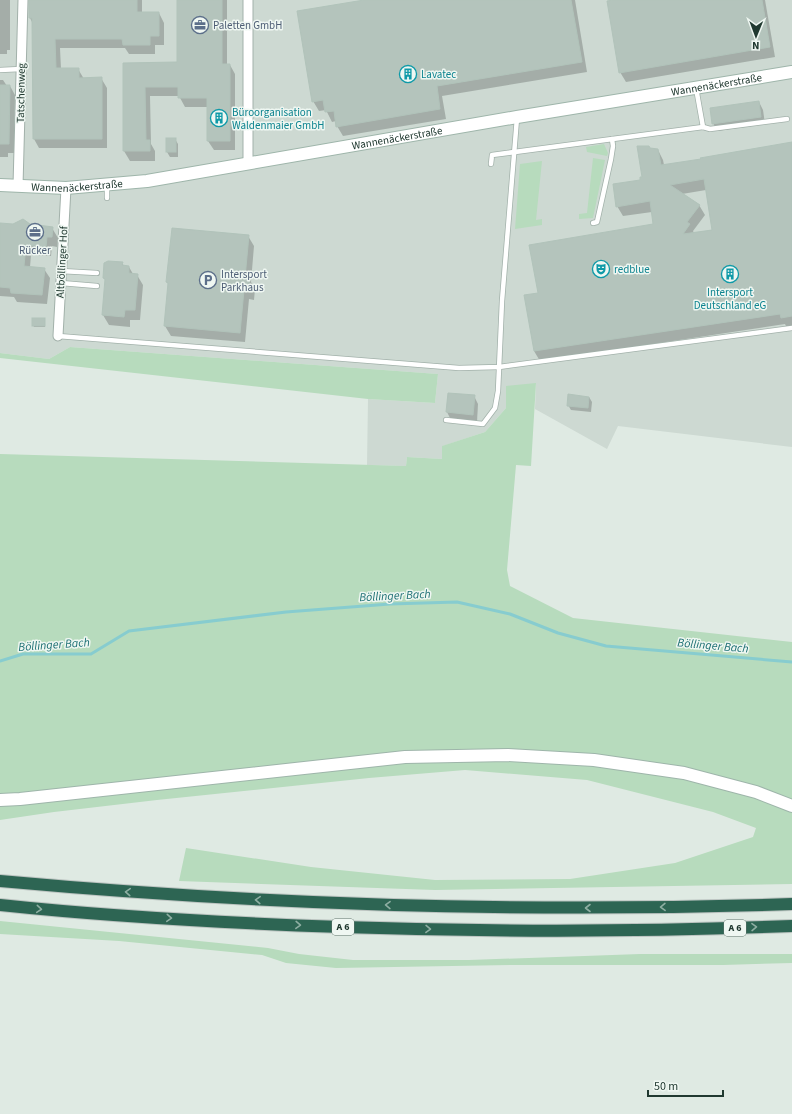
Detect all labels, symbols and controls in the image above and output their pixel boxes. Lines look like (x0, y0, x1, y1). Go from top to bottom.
office icon: Paletten GmbH (190, 15, 210, 35)
north arrow (736, 16, 776, 56)
place label: Paletten GmbH (213, 18, 282, 33)
text: N (752, 38, 760, 53)
street label: Tatschenweg (13, 62, 29, 123)
building icon: Lavatec (398, 64, 418, 84)
place label: Lavatec (421, 67, 456, 82)
street label: Wannenäckerstraße (670, 69, 763, 99)
place label: Büroorganisation Waldenmaier GmbH (232, 105, 324, 133)
building icon: Büroorganisation Waldenmaier GmbH (209, 108, 229, 128)
street label: Wannenäckerstraße (350, 122, 444, 153)
street label: Wannenäckerstraße (31, 176, 124, 196)
office icon: Rücker (25, 222, 45, 242)
street label: Altböllinger Hof (53, 225, 71, 298)
place label: Rücker (19, 243, 51, 258)
theatre icon: redblue (591, 259, 611, 279)
place label: redblue (614, 262, 650, 277)
building icon: Intersport Deutschland eG (720, 264, 740, 284)
place label: Intersport Parkhaus (221, 267, 267, 295)
parking icon: Intersport Parkhaus (198, 270, 218, 290)
place label: Intersport Deutschland eG (694, 285, 766, 313)
water label: Böllinger Bach (359, 586, 431, 606)
water label: Böllinger Bach (18, 634, 90, 656)
water label: Böllinger Bach (677, 634, 749, 658)
one-way arrow (125, 887, 131, 896)
one-way arrow (255, 895, 261, 904)
one-way arrow (385, 901, 391, 909)
one-way arrow (660, 903, 666, 911)
one-way arrow (36, 904, 42, 913)
one-way arrow (585, 904, 591, 912)
one-way arrow (166, 914, 172, 922)
road number: A 6 (332, 919, 354, 935)
road number: A 6 (724, 920, 746, 936)
one-way arrow (295, 921, 301, 929)
one-way arrow (751, 923, 757, 932)
one-way arrow (425, 925, 431, 933)
scale bar (648, 1072, 723, 1098)
text: 50 m (654, 1078, 678, 1095)

